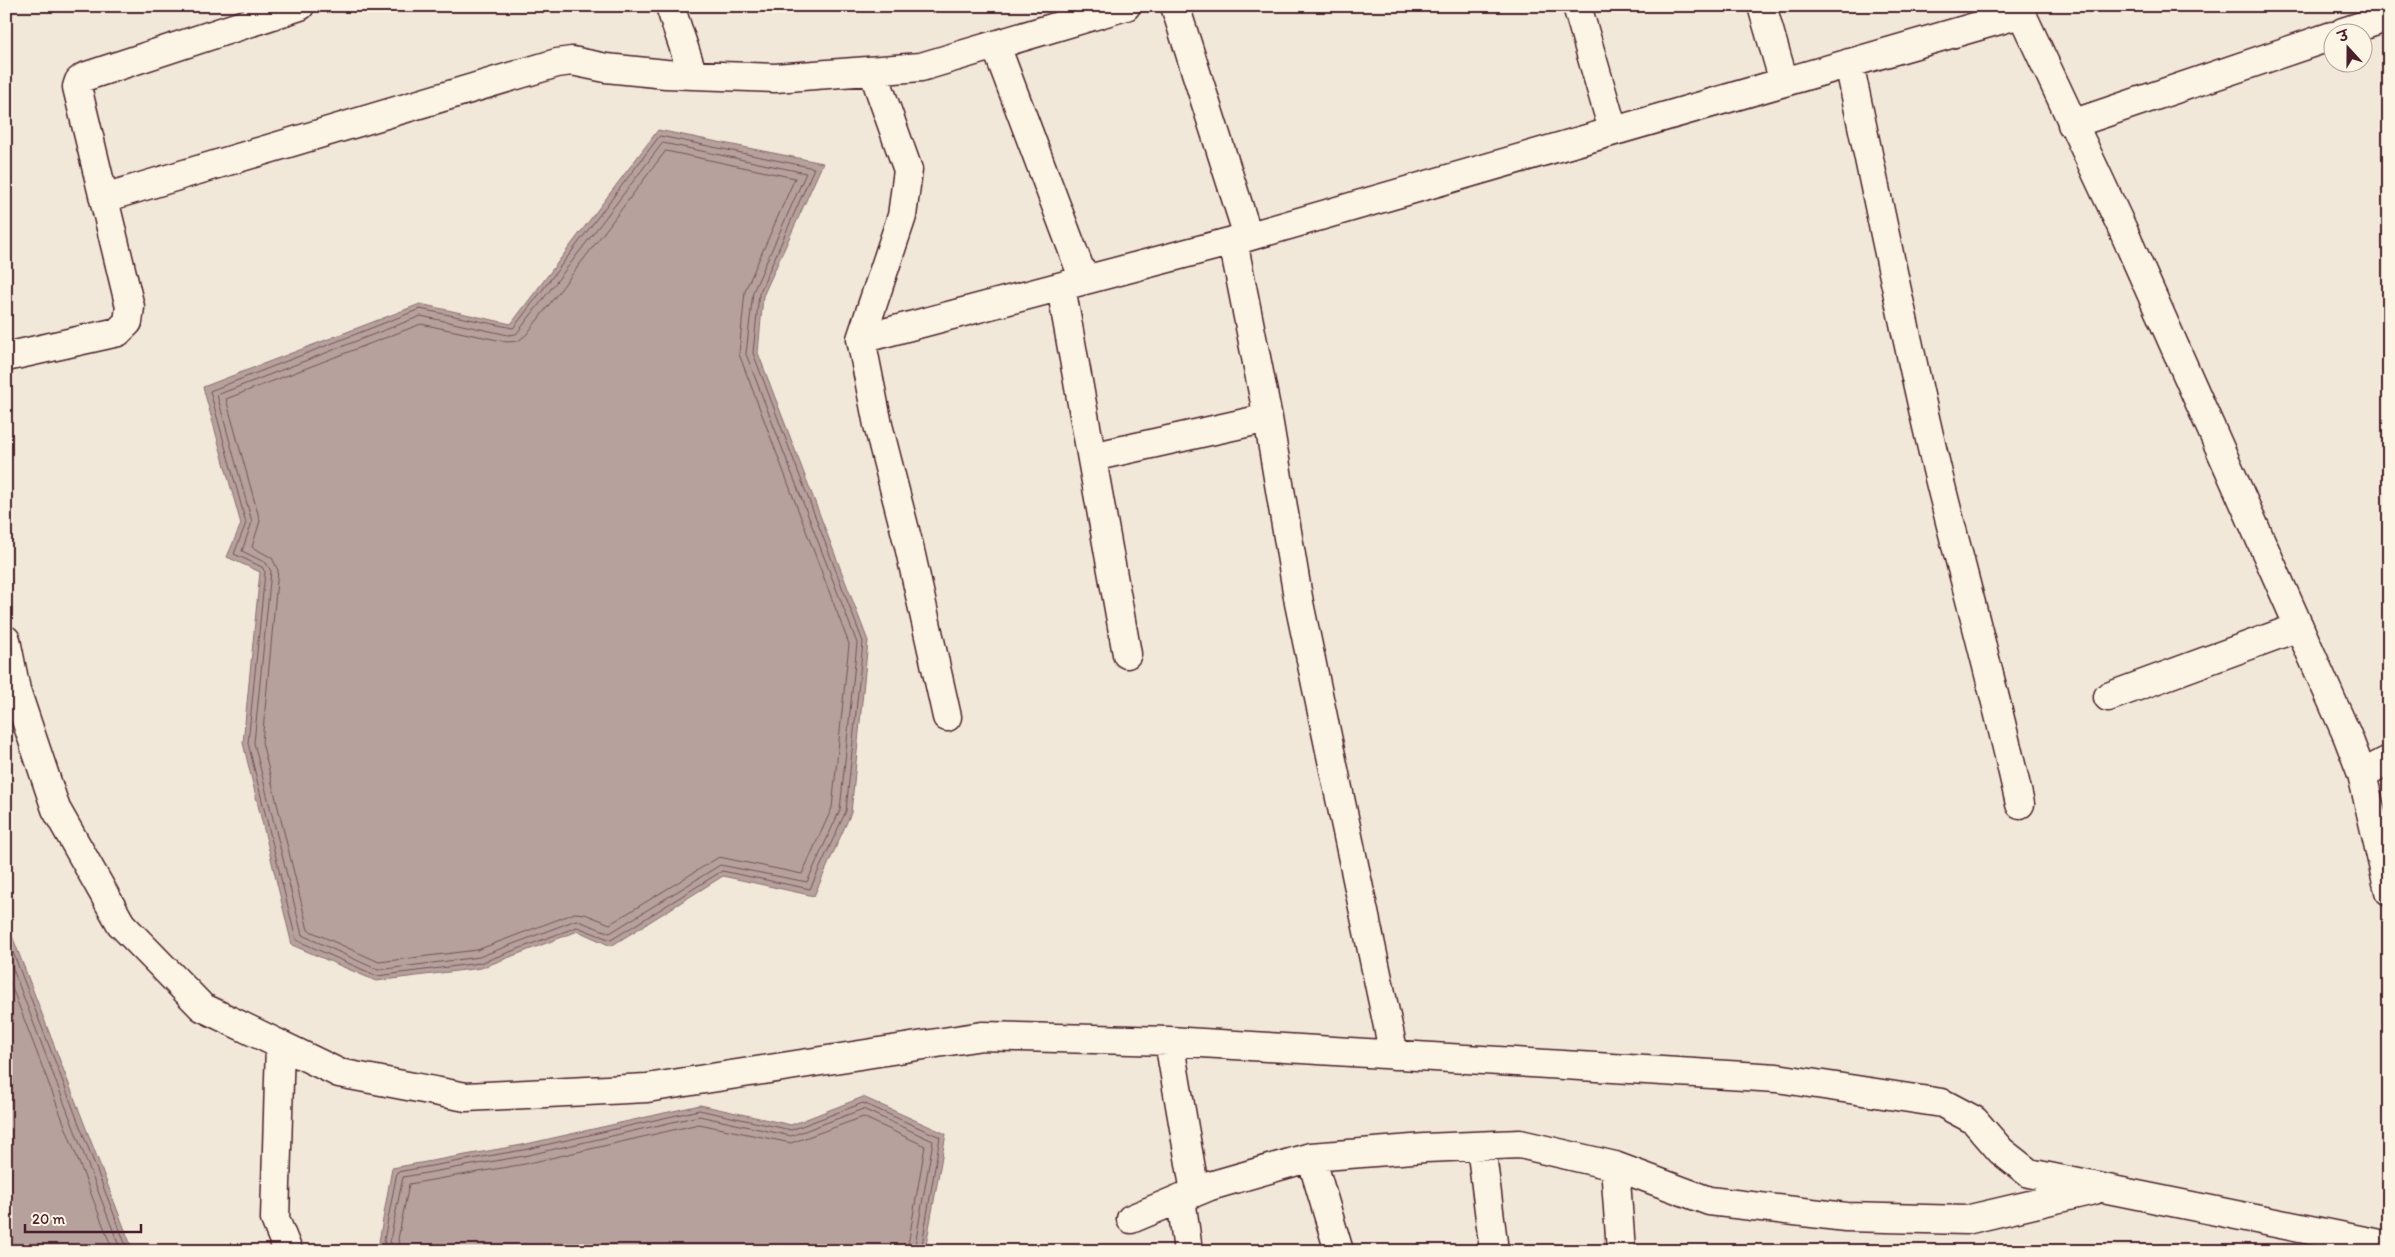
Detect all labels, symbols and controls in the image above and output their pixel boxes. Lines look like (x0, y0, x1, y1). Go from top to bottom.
north arrow (2322, 22, 2372, 72)
text: उ (2334, 26, 2352, 47)
scale bar (25, 1202, 141, 1234)
text: 20 m (32, 1210, 66, 1228)

